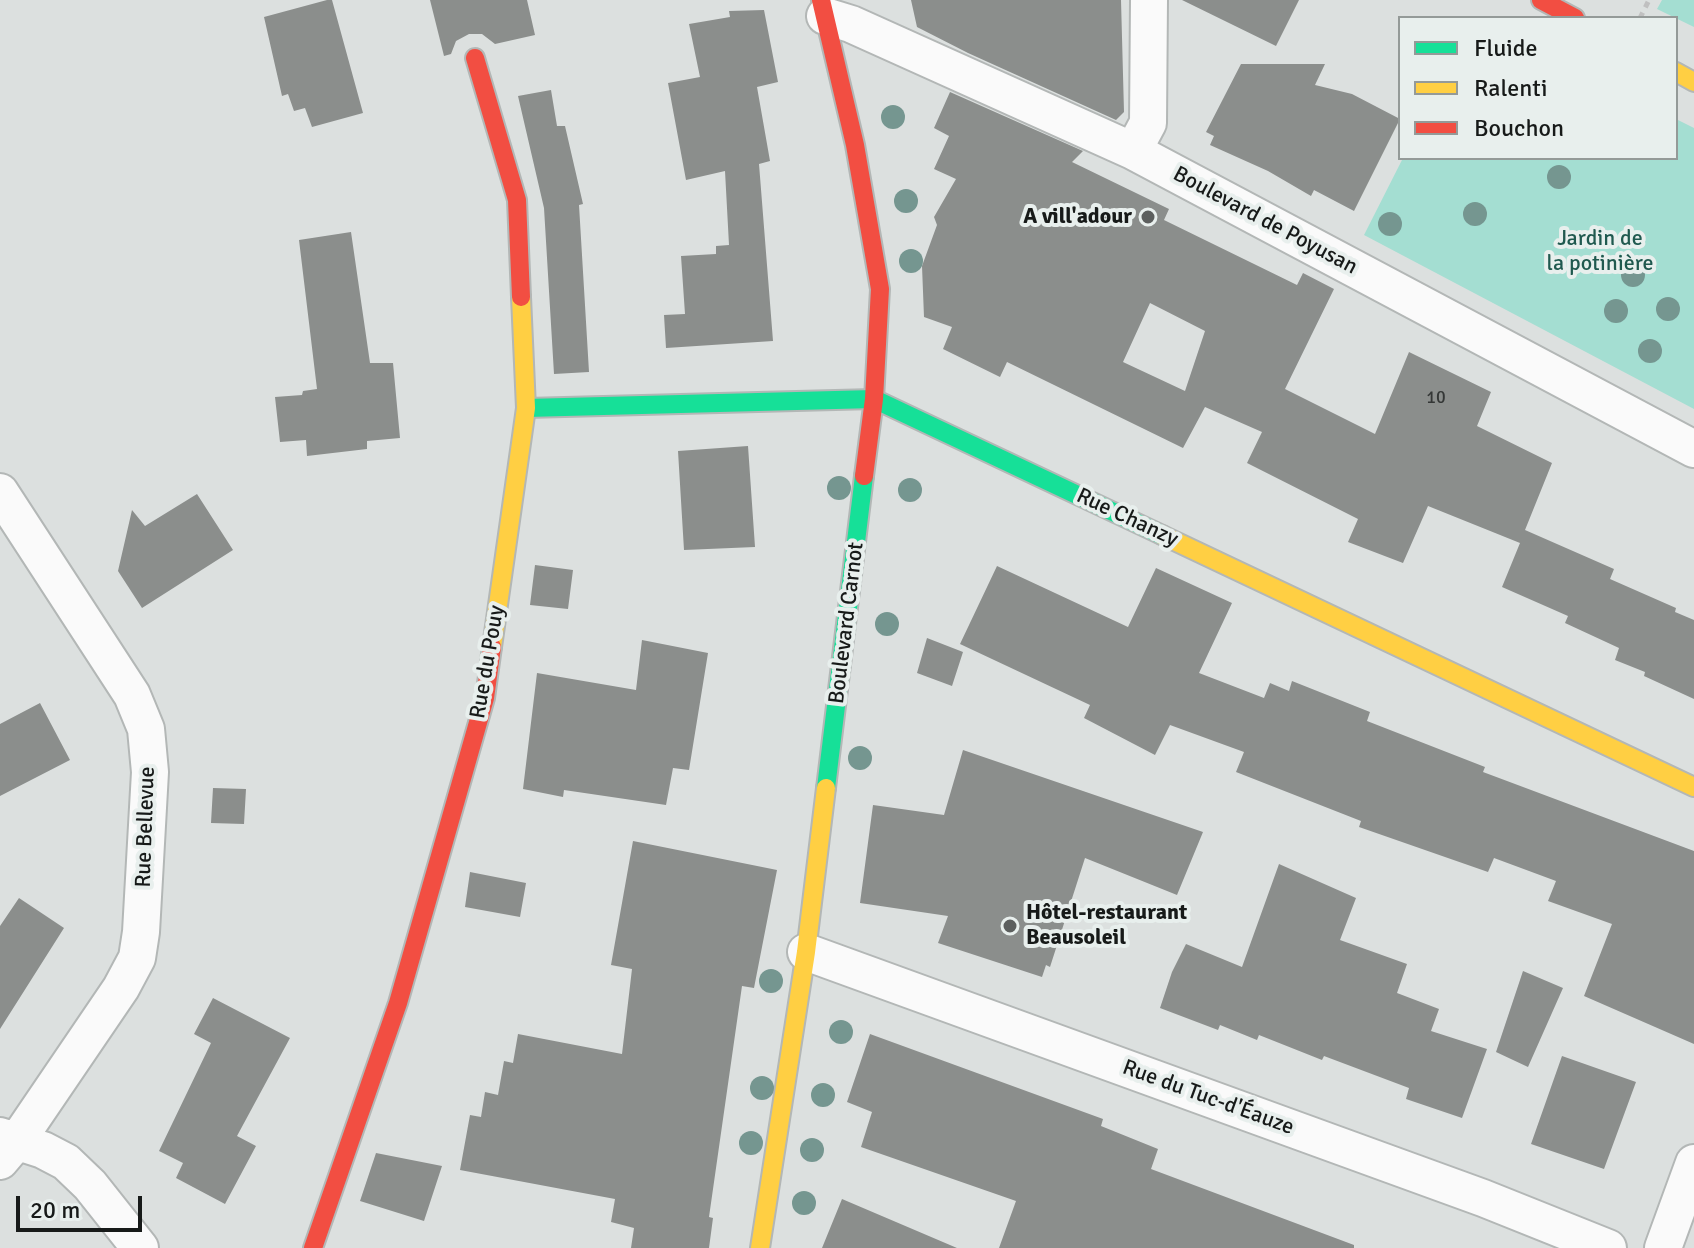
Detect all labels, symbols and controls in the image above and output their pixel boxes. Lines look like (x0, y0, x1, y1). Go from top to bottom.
legend (1398, 16, 1678, 160)
text: Fluide (1474, 33, 1538, 63)
text: Ralenti (1474, 73, 1547, 103)
text: Bouchon (1474, 113, 1564, 143)
street label: Boulevard de Poyusan (1168, 161, 1362, 281)
place label: A vill'adour (1023, 204, 1132, 230)
marker: A vill'adour (1139, 208, 1157, 226)
park label: Jardin de la potinière (1547, 226, 1653, 278)
house number: 10 (1426, 387, 1446, 409)
street label: Rue Chanzy (1072, 483, 1182, 553)
street label: Boulevard Carnot (824, 541, 870, 705)
street label: Rue du Pouy (465, 603, 511, 721)
street label: Rue Bellevue (131, 766, 161, 888)
place label: Hôtel-restaurant Beausoleil (1026, 900, 1187, 952)
marker: Hôtel-restaurant Beausoleil (1001, 917, 1019, 935)
street label: Rue du Tuc-d'Éauze (1119, 1055, 1297, 1141)
scale bar (20, 1180, 146, 1230)
text: 20 m (30, 1195, 80, 1225)

